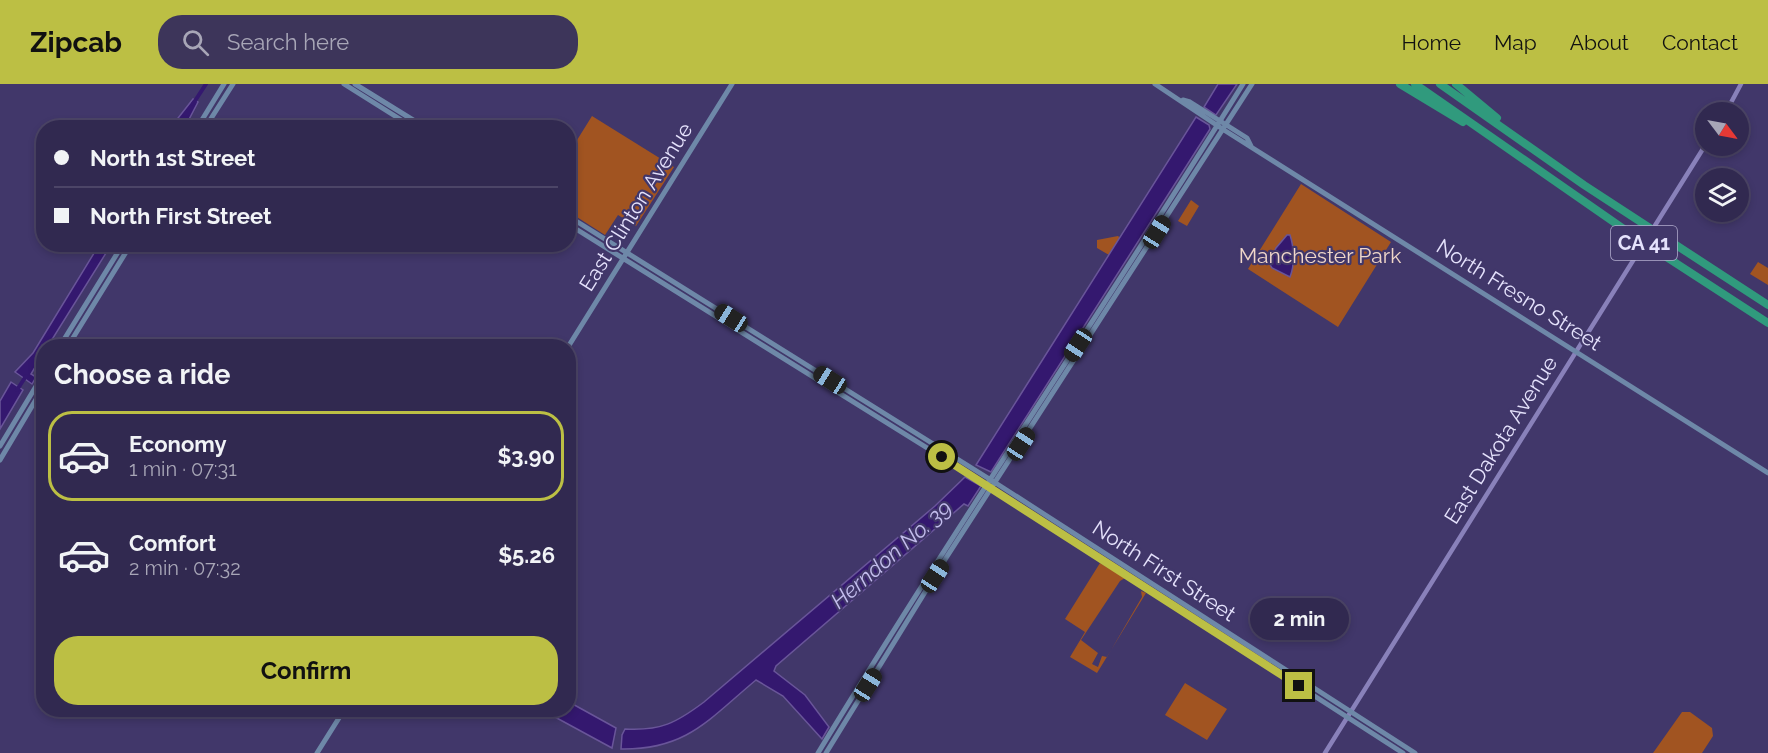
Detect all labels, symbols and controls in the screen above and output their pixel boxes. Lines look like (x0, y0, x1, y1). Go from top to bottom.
search box (158, 15, 578, 69)
text: Zipcab (30, 26, 122, 59)
icon: search (179, 26, 212, 59)
text: Search here (227, 29, 349, 55)
text: Home (1402, 30, 1461, 55)
text: Map (1494, 30, 1537, 55)
text: About (1570, 30, 1629, 55)
text: Contact (1662, 30, 1738, 55)
north arrow (1695, 102, 1749, 156)
map controls (1695, 102, 1749, 222)
street label: East Clinton Avenue (574, 118, 697, 295)
text: North 1st Street (90, 145, 256, 171)
button: layers (1695, 168, 1749, 222)
text: North First Street (90, 203, 271, 229)
car (1140, 212, 1174, 252)
road number: CA 41 (1611, 226, 1677, 260)
street label: North Fresno Street (1432, 234, 1606, 355)
park label: Manchester Park (1239, 243, 1401, 268)
car (711, 301, 751, 335)
car (1061, 325, 1095, 365)
street label: East Dakota Avenue (1439, 351, 1562, 528)
text: Choose a ride (54, 359, 230, 390)
car (810, 363, 850, 397)
car (1004, 424, 1038, 464)
icon: car (57, 429, 111, 483)
text: Economy (129, 431, 227, 457)
text: $3.90 (497, 443, 555, 469)
route start (928, 443, 955, 470)
text: 1 min · 07:31 (129, 457, 237, 481)
water label: Herndon No. 39 (825, 494, 957, 614)
street label: North First Street (1088, 515, 1241, 626)
icon: car (57, 528, 111, 582)
text: Comfort (129, 530, 216, 556)
text: $5.26 (498, 542, 555, 568)
text: 2 min · 07:32 (129, 556, 241, 580)
car (918, 556, 952, 596)
callout: 2 min (1250, 599, 1348, 641)
text: 2 min (1274, 607, 1325, 631)
button: Confirm (54, 636, 558, 705)
car (851, 665, 885, 705)
route end (1285, 672, 1312, 699)

